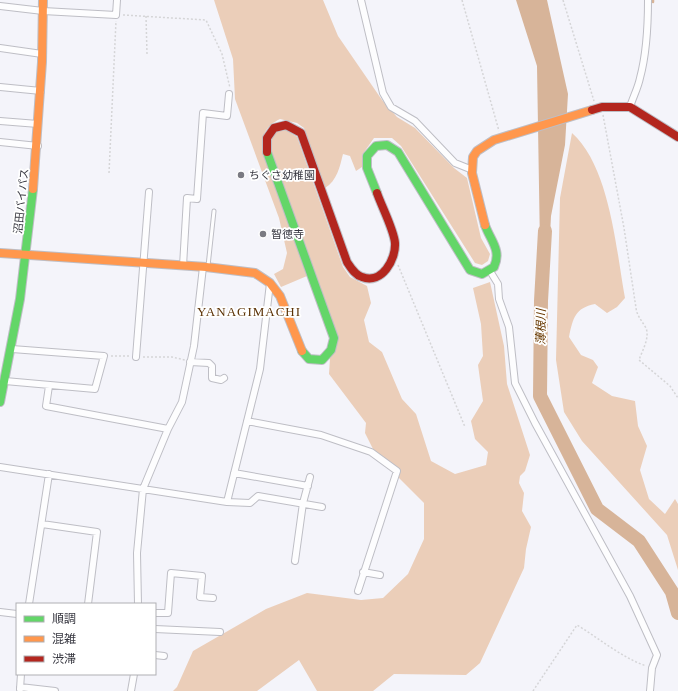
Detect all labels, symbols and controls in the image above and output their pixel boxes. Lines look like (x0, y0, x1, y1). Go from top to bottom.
street label: 沼田バイパス (12, 168, 30, 234)
place label: ちぐさ幼稚園 (249, 169, 315, 181)
marker: ちぐさ幼稚園 (236, 170, 246, 180)
place label: 智徳寺 (271, 228, 304, 240)
marker: 智徳寺 (258, 229, 268, 239)
district label: YANAGIMACHI (197, 304, 301, 319)
water label: 薄根川 (534, 307, 548, 345)
legend (16, 603, 156, 675)
text: 順調 (52, 612, 76, 626)
text: 混雑 (52, 632, 76, 646)
text: 渋滞 (52, 652, 76, 666)

